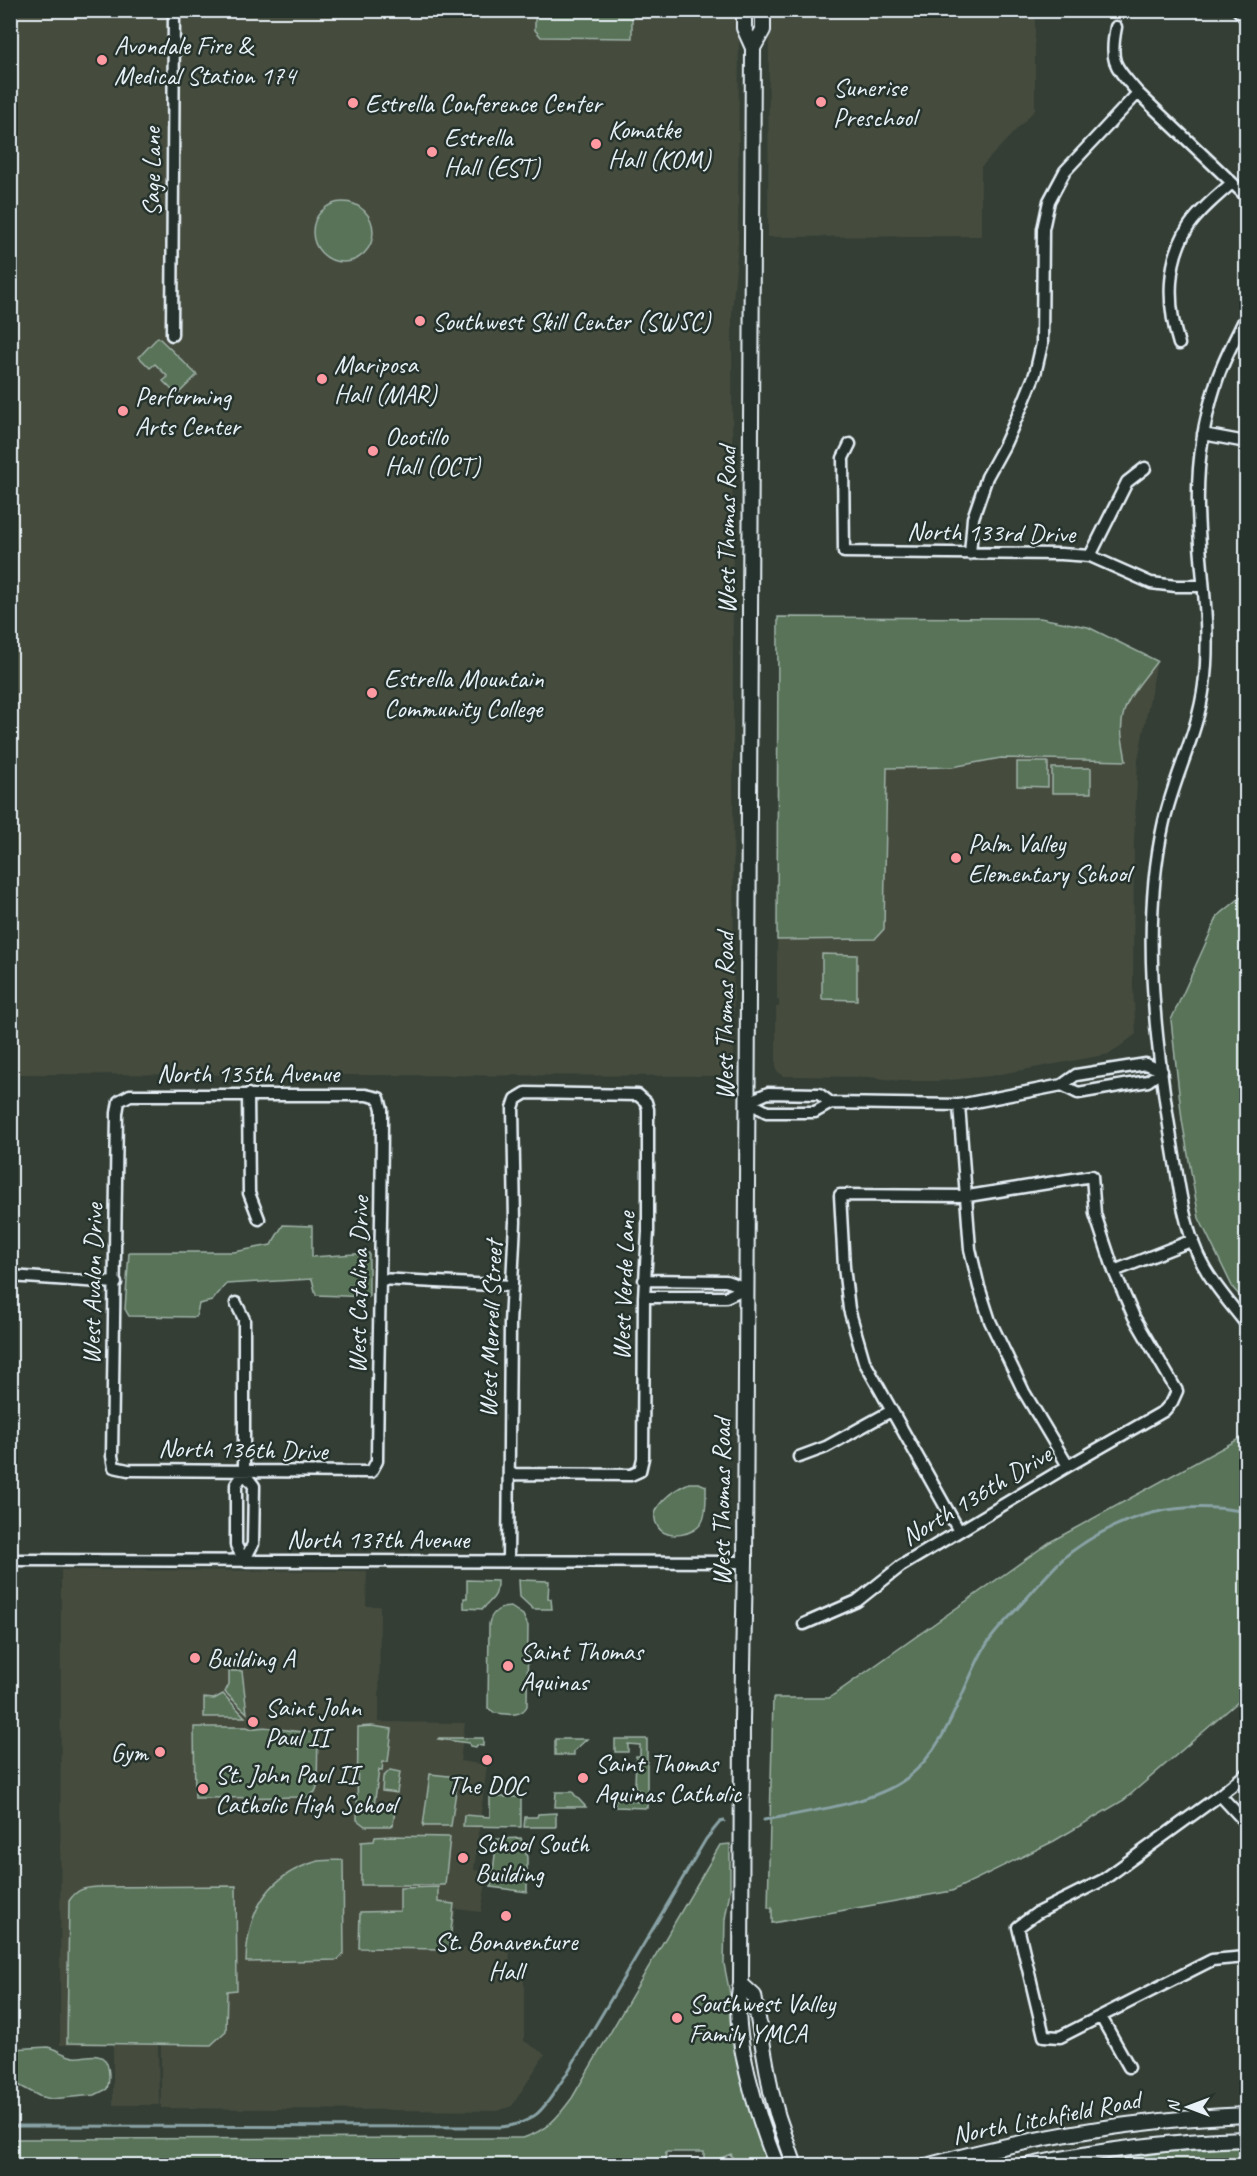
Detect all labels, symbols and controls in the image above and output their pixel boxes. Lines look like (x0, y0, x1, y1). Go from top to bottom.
place label: Avondale Fire & Medical Station 174 (114, 29, 298, 92)
marker: Avondale Fire & Medical Station 174 (95, 53, 109, 67)
place label: Sunerise Preschool (833, 71, 921, 134)
place label: Estrella Conference Center (365, 87, 604, 120)
marker: Sunerise Preschool (814, 95, 828, 109)
marker: Estrella Conference Center (346, 96, 360, 110)
place label: Komatke Hall (KOM) (608, 113, 712, 176)
place label: Estrella Hall (EST) (444, 121, 541, 184)
street label: Sage Lane (135, 125, 168, 217)
marker: Komatke Hall (KOM) (589, 137, 603, 151)
marker: Estrella Hall (EST) (425, 145, 439, 159)
place label: Southwest Skill Center (SWSC) (432, 305, 712, 338)
marker: Southwest Skill Center (SWSC) (413, 314, 427, 328)
place label: Mariposa Hall (MAR) (334, 348, 438, 411)
marker: Mariposa Hall (MAR) (315, 372, 329, 386)
place label: Performing Arts Center (135, 380, 242, 443)
marker: Performing Arts Center (116, 404, 130, 418)
place label: Ocotillo Hall (OCT) (385, 420, 481, 483)
street label: West Thomas Road (710, 442, 743, 614)
marker: Ocotillo Hall (OCT) (366, 444, 380, 458)
street label: North 133rd Drive (907, 515, 1077, 550)
place label: Estrella Mountain Community College (384, 662, 544, 725)
marker: Estrella Mountain Community College (365, 686, 379, 700)
place label: Palm Valley Elementary School (968, 827, 1135, 890)
marker: Palm Valley Elementary School (949, 851, 963, 865)
street label: West Thomas Road (708, 928, 741, 1100)
street label: North 135th Avenue (157, 1057, 341, 1090)
street label: West Catalina Drive (340, 1193, 377, 1374)
street label: West Avalon Drive (75, 1201, 110, 1365)
street label: West Verde Lane (604, 1210, 643, 1361)
street label: West Merrell Street (471, 1236, 510, 1418)
street label: West Thomas Road (705, 1414, 738, 1586)
street label: North 136th Drive (158, 1432, 329, 1468)
street label: North 136th Drive (895, 1437, 1059, 1553)
street label: North 137th Avenue (287, 1523, 471, 1556)
place label: Saint Thomas Aquinas (520, 1635, 645, 1698)
place label: Building A (207, 1642, 297, 1675)
marker: Building A (188, 1651, 202, 1665)
marker: Saint Thomas Aquinas (501, 1659, 515, 1673)
place label: Saint John Paul II (265, 1691, 362, 1754)
marker: Saint John Paul II (246, 1715, 260, 1729)
place label: Gym (111, 1736, 150, 1769)
marker: Gym (153, 1745, 167, 1759)
place label: Saint Thomas Aquinas Catholic (595, 1747, 743, 1810)
marker: The DOC (480, 1753, 494, 1767)
place label: St. John Paul II Catholic High School (215, 1758, 401, 1821)
place label: The DOC (447, 1769, 530, 1802)
marker: Saint Thomas Aquinas Catholic (576, 1771, 590, 1785)
marker: St. John Paul II Catholic High School (196, 1782, 210, 1796)
place label: School South Building (475, 1827, 590, 1890)
marker: School South Building (456, 1851, 470, 1865)
marker: St. Bonaventure Hall (499, 1909, 513, 1923)
place label: St. Bonaventure Hall (435, 1925, 579, 1988)
place label: Southwest Valley Family YMCA (689, 1987, 837, 2050)
marker: Southwest Valley Family YMCA (670, 2011, 684, 2025)
north arrow (1158, 2077, 1218, 2137)
street label: North Litchfield Road (949, 2082, 1147, 2152)
text: N (1164, 2099, 1184, 2112)

